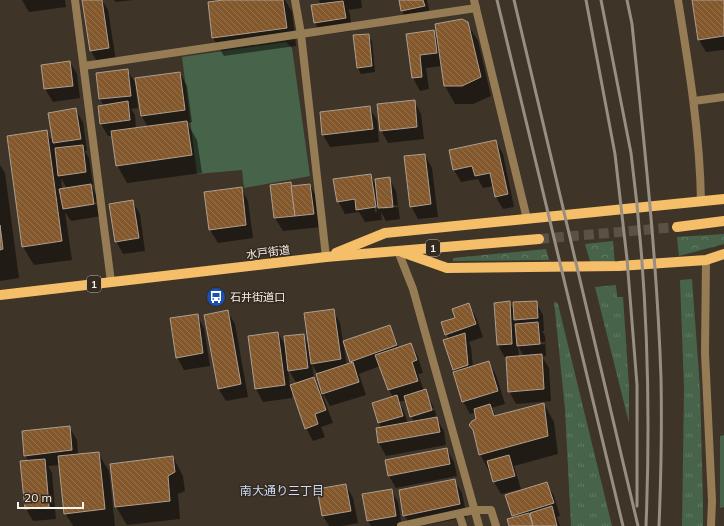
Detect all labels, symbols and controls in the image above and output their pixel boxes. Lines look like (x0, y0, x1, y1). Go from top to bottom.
road number: 1 (426, 240, 440, 256)
street label: 水戸街道 (245, 242, 291, 262)
road number: 1 (87, 276, 101, 292)
bus stop icon: 石井街道口 (205, 286, 227, 308)
place label: 石井街道口 (230, 290, 285, 304)
district label: 南大通り三丁目 (240, 483, 324, 498)
scale bar (18, 484, 83, 510)
text: 20 m (24, 490, 52, 505)

